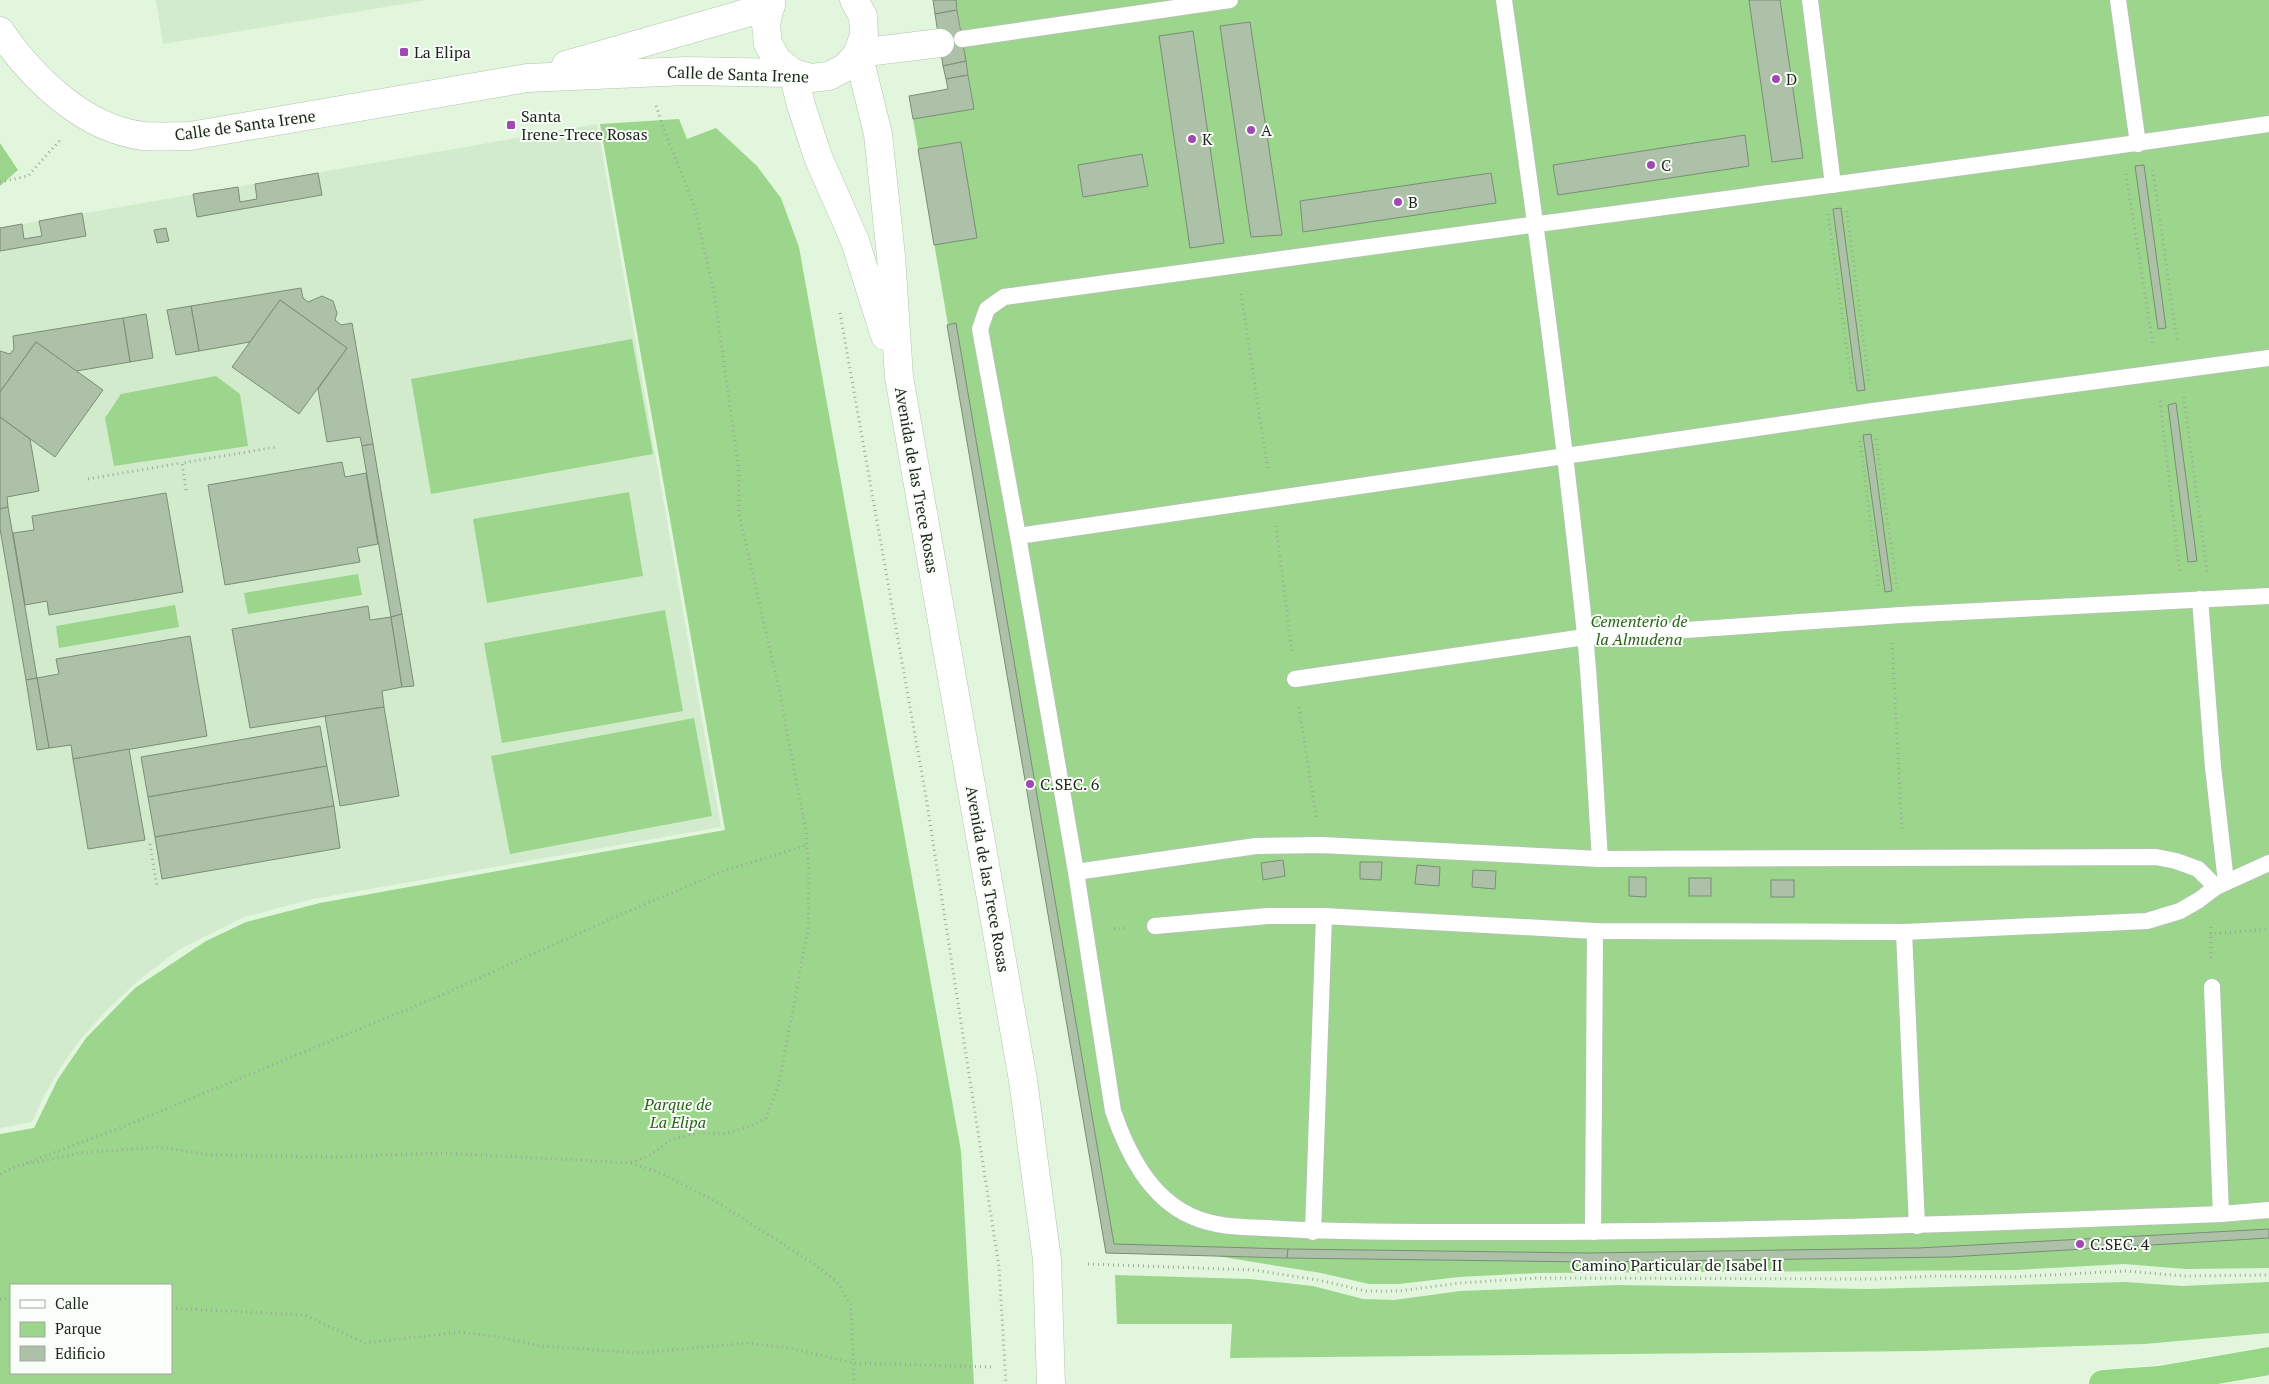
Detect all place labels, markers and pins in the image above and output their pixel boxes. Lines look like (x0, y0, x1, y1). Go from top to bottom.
place label: La Elipa (414, 41, 471, 63)
marker: La Elipa (398, 46, 410, 58)
place label: D (1786, 68, 1797, 90)
marker: D (1770, 73, 1782, 85)
place label: Santa Irene-Trece Rosas (521, 105, 648, 145)
marker: Santa Irene-Trece Rosas (505, 119, 517, 131)
place label: A (1261, 119, 1272, 141)
marker: A (1245, 124, 1257, 136)
place label: K (1202, 128, 1213, 150)
marker: K (1186, 133, 1198, 145)
place label: C (1661, 154, 1671, 176)
marker: C (1645, 159, 1657, 171)
place label: B (1408, 191, 1418, 213)
marker: B (1392, 196, 1404, 208)
place label: C.SEC. 6 (1040, 773, 1100, 795)
marker: C.SEC. 6 (1024, 778, 1036, 790)
place label: C.SEC. 4 (2090, 1233, 2150, 1255)
marker: C.SEC. 4 (2074, 1238, 2086, 1250)

